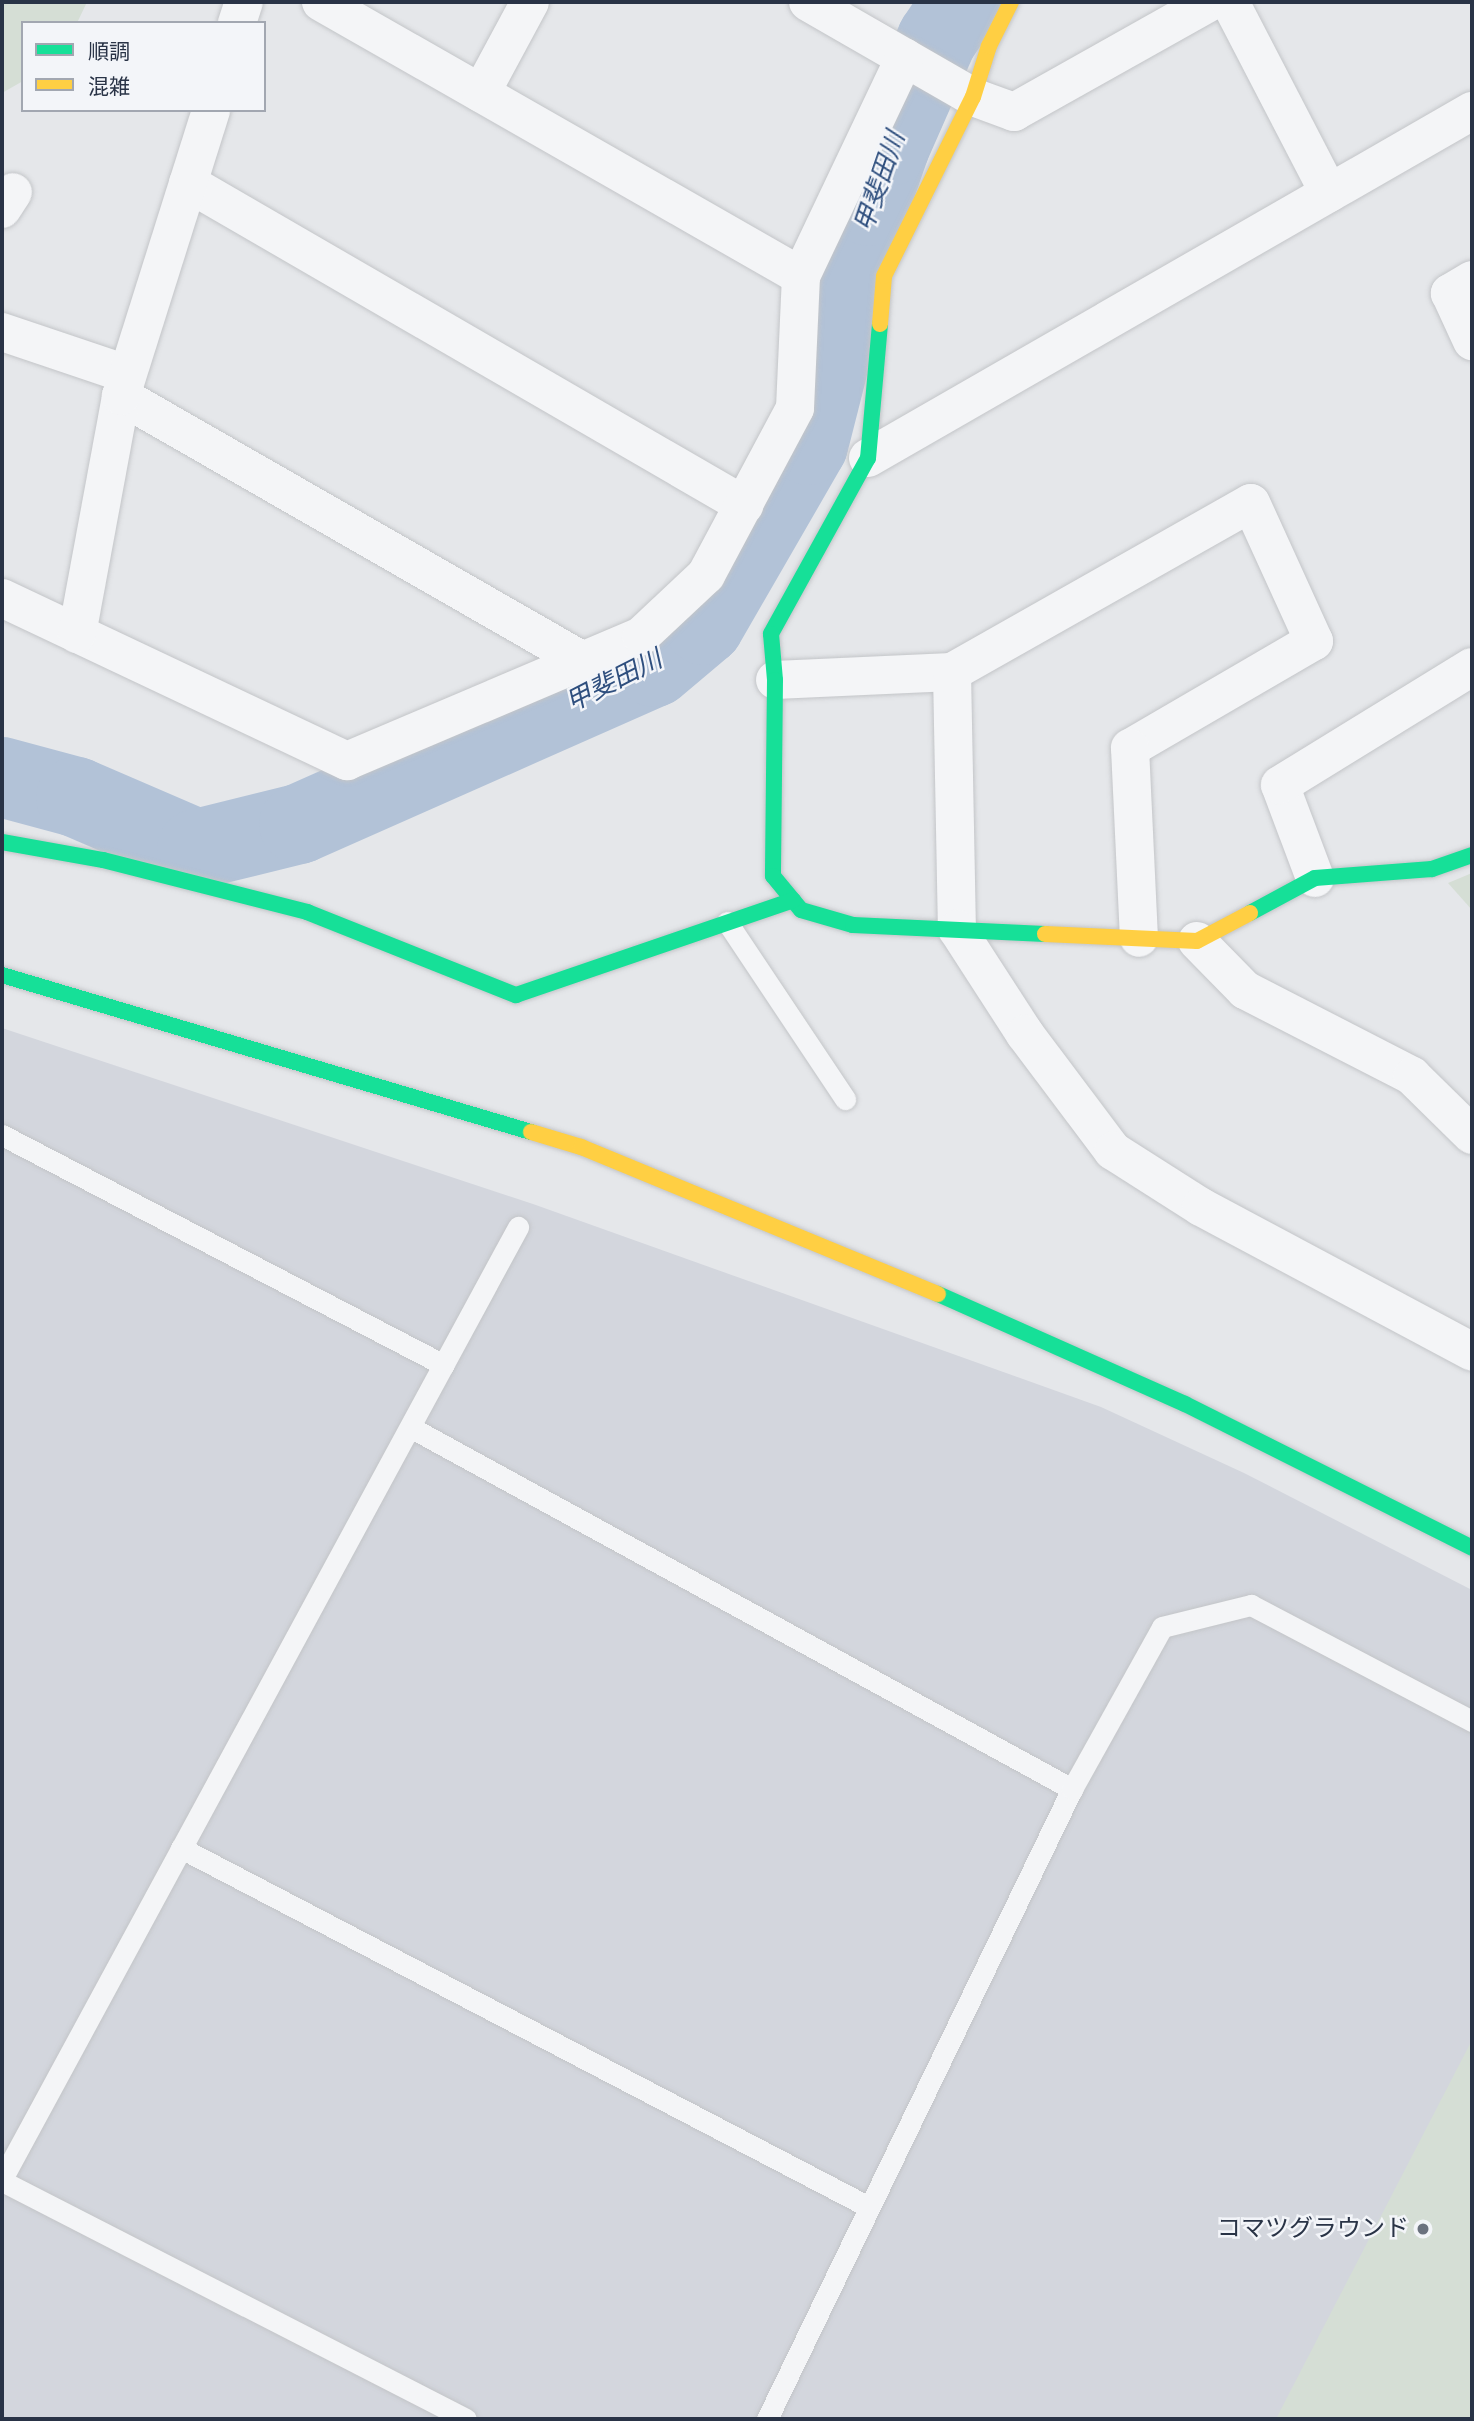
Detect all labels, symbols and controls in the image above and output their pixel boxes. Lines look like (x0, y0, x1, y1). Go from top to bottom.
legend (21, 21, 266, 112)
text: 順調 (88, 39, 130, 65)
text: 混雑 (88, 74, 130, 100)
water label: 甲斐田川 (848, 128, 912, 236)
water label: 甲斐田川 (561, 643, 667, 719)
place label: コマツグラウンド (1217, 2215, 1409, 2243)
marker: コマツグラウンド (1415, 2221, 1431, 2237)

